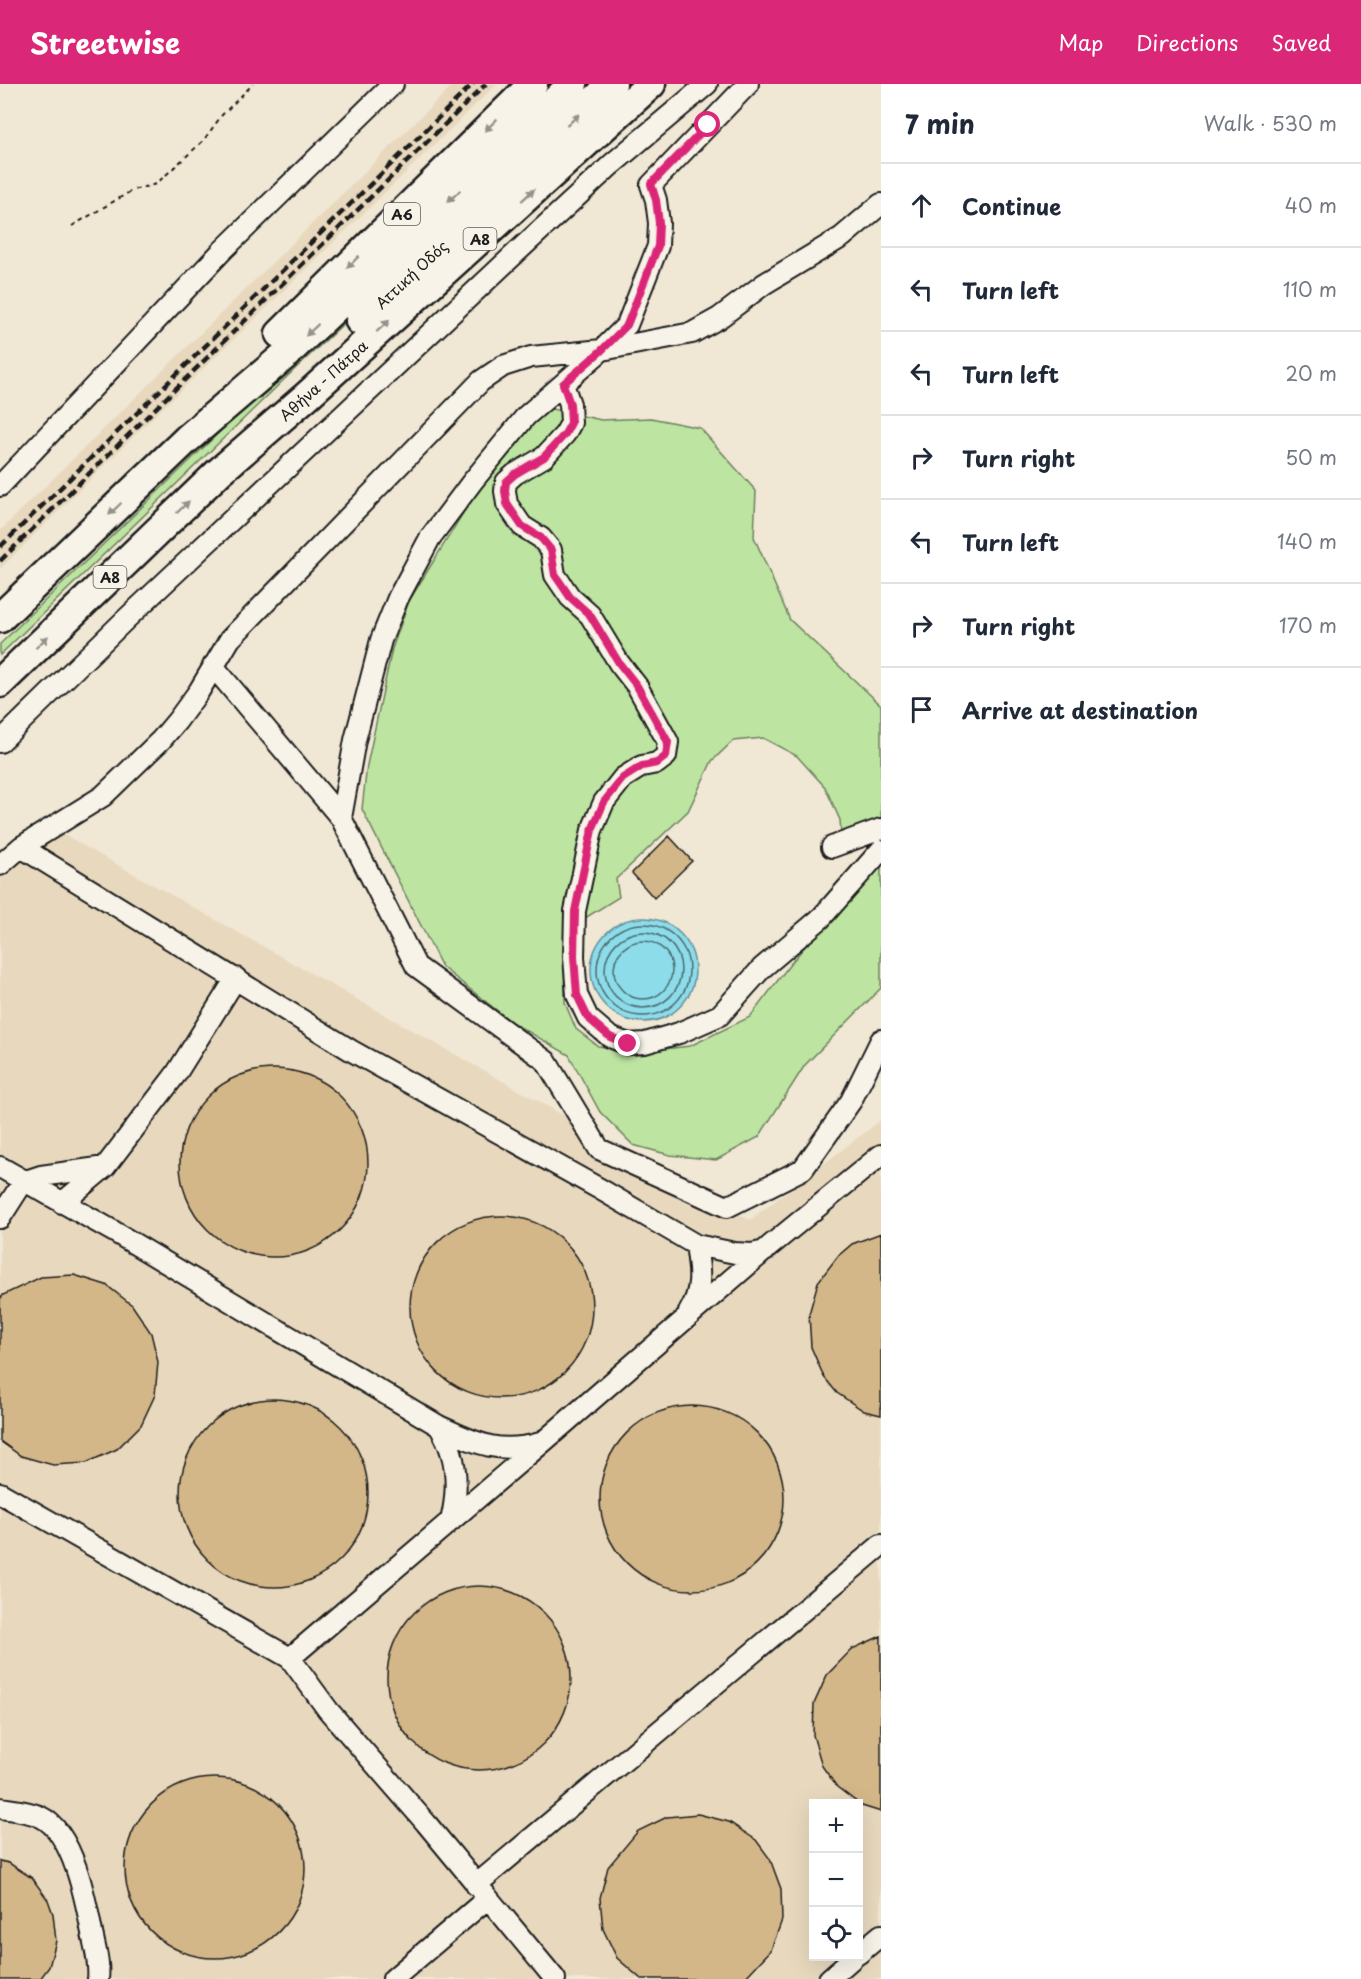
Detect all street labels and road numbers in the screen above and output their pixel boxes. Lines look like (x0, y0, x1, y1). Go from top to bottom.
road number: Α6 (384, 203, 420, 225)
road number: Α8 (464, 228, 496, 250)
street label: Αττική Οδός (370, 234, 453, 314)
street label: Αθήνα - Πάτρα (274, 334, 372, 426)
road number: Α8 (94, 566, 126, 588)

